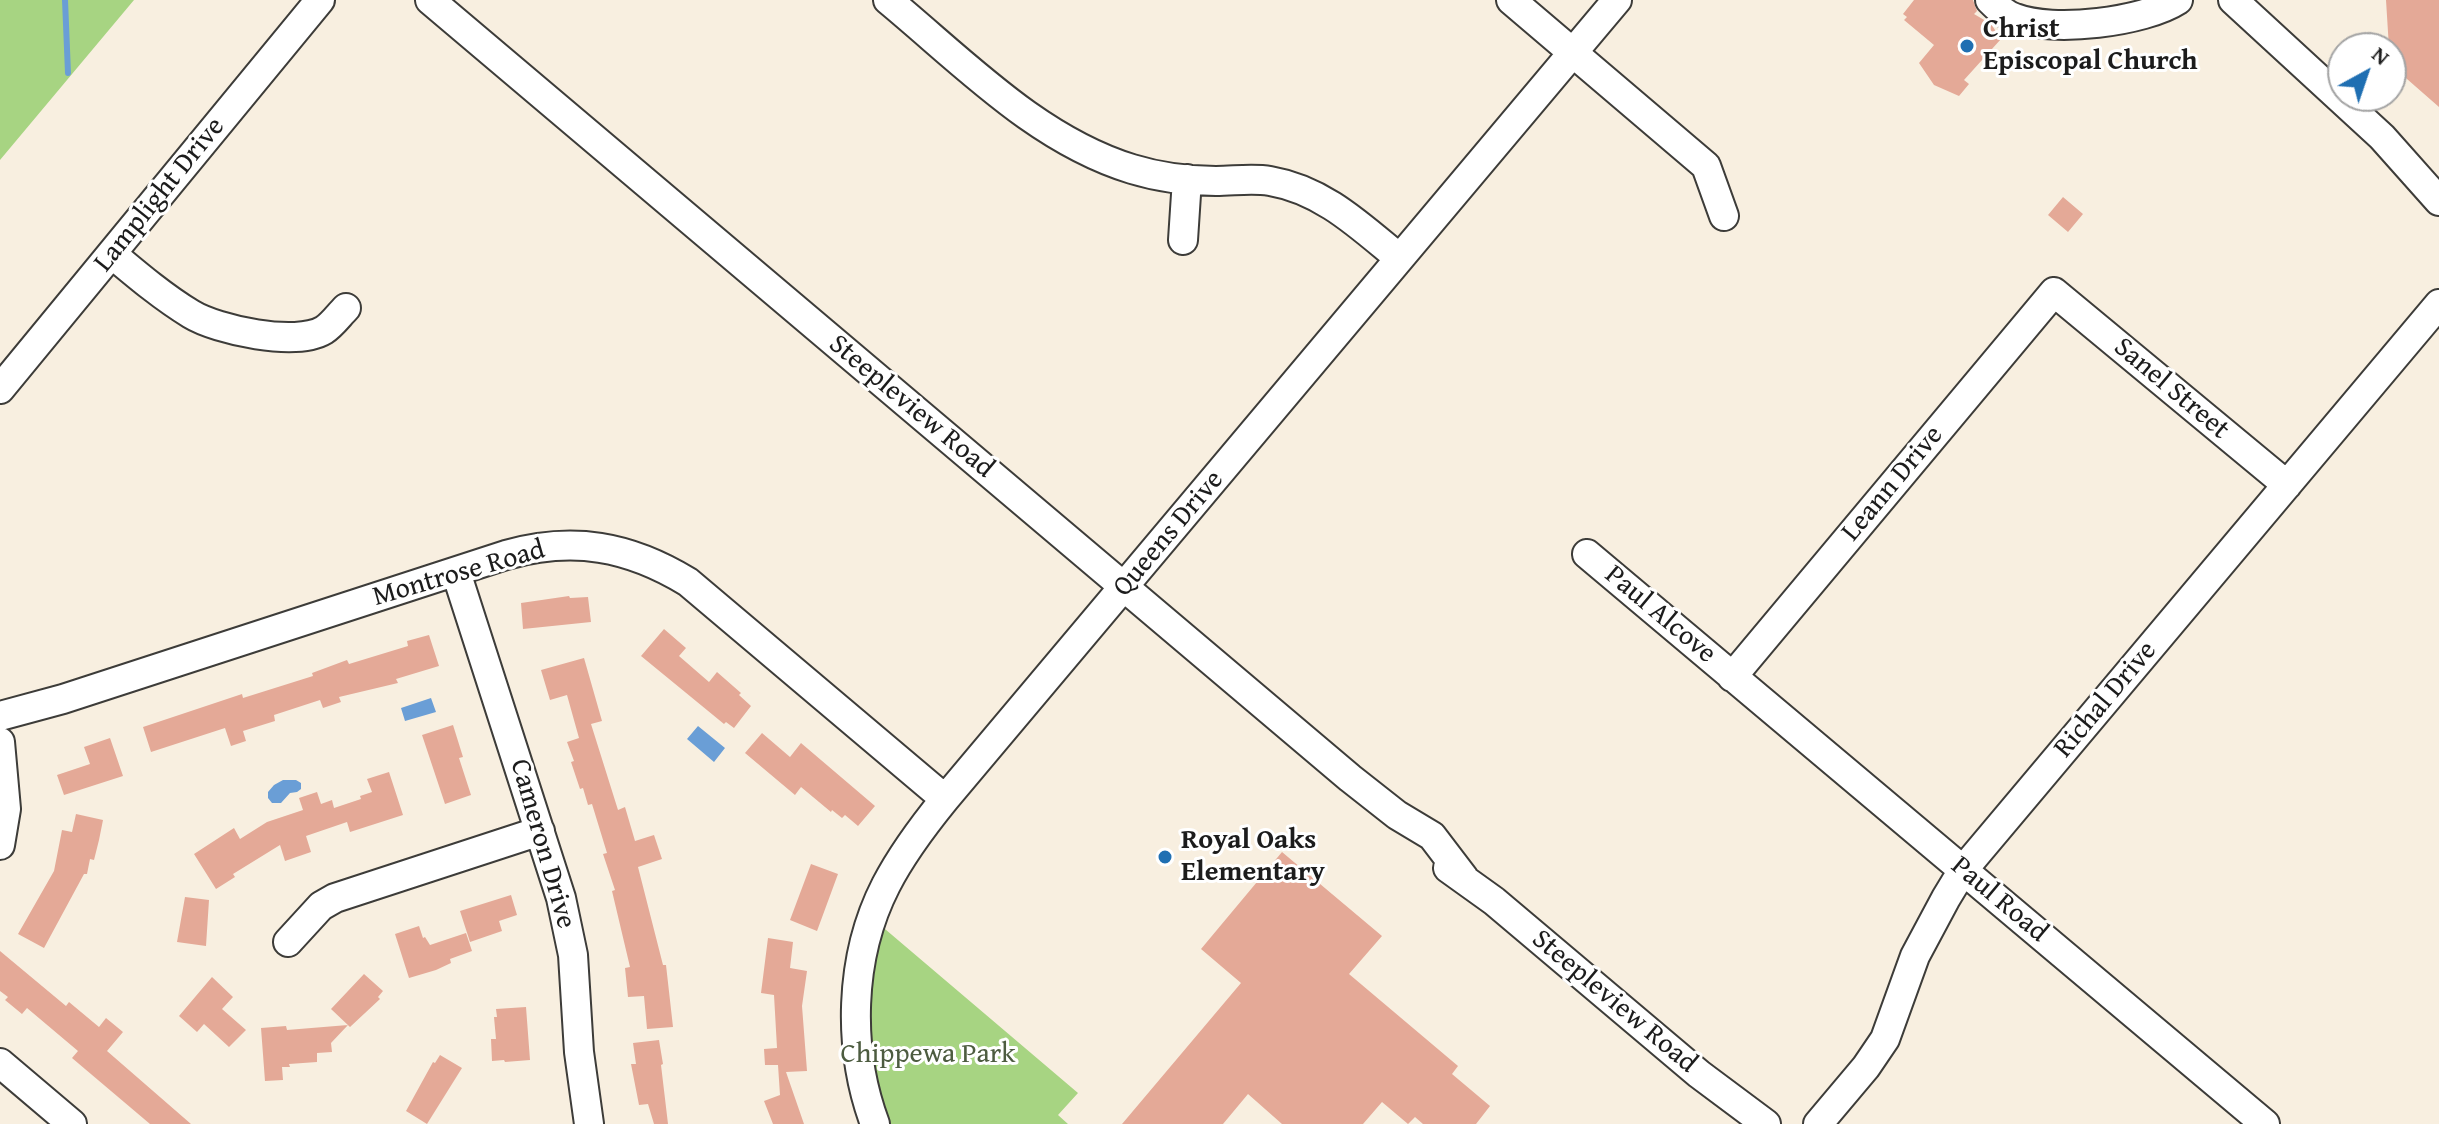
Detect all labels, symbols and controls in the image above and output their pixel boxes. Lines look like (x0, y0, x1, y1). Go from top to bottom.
place label: Christ Episcopal Church (1983, 13, 2197, 79)
north arrow (2327, 32, 2407, 112)
marker: Christ Episcopal Church (1958, 37, 1976, 55)
text: N (2365, 38, 2397, 72)
street label: Lamplight Drive (87, 111, 233, 279)
street label: Steepleview Road (821, 328, 1001, 486)
street label: Sanel Street (2106, 331, 2236, 447)
street label: Leann Drive (1835, 419, 1951, 549)
street label: Queens Drive (1107, 464, 1231, 604)
street label: Montrose Road (369, 533, 549, 615)
street label: Paul Alcove (1598, 559, 1722, 671)
street label: Richal Drive (2048, 635, 2164, 765)
street label: Cameron Drive (502, 755, 582, 933)
place label: Royal Oaks Elementary (1181, 824, 1325, 890)
marker: Royal Oaks Elementary (1156, 848, 1174, 866)
street label: Paul Road (1944, 850, 2054, 950)
street label: Steepleview Road (1524, 923, 1704, 1081)
park label: Chippewa Park (840, 1038, 1016, 1072)

